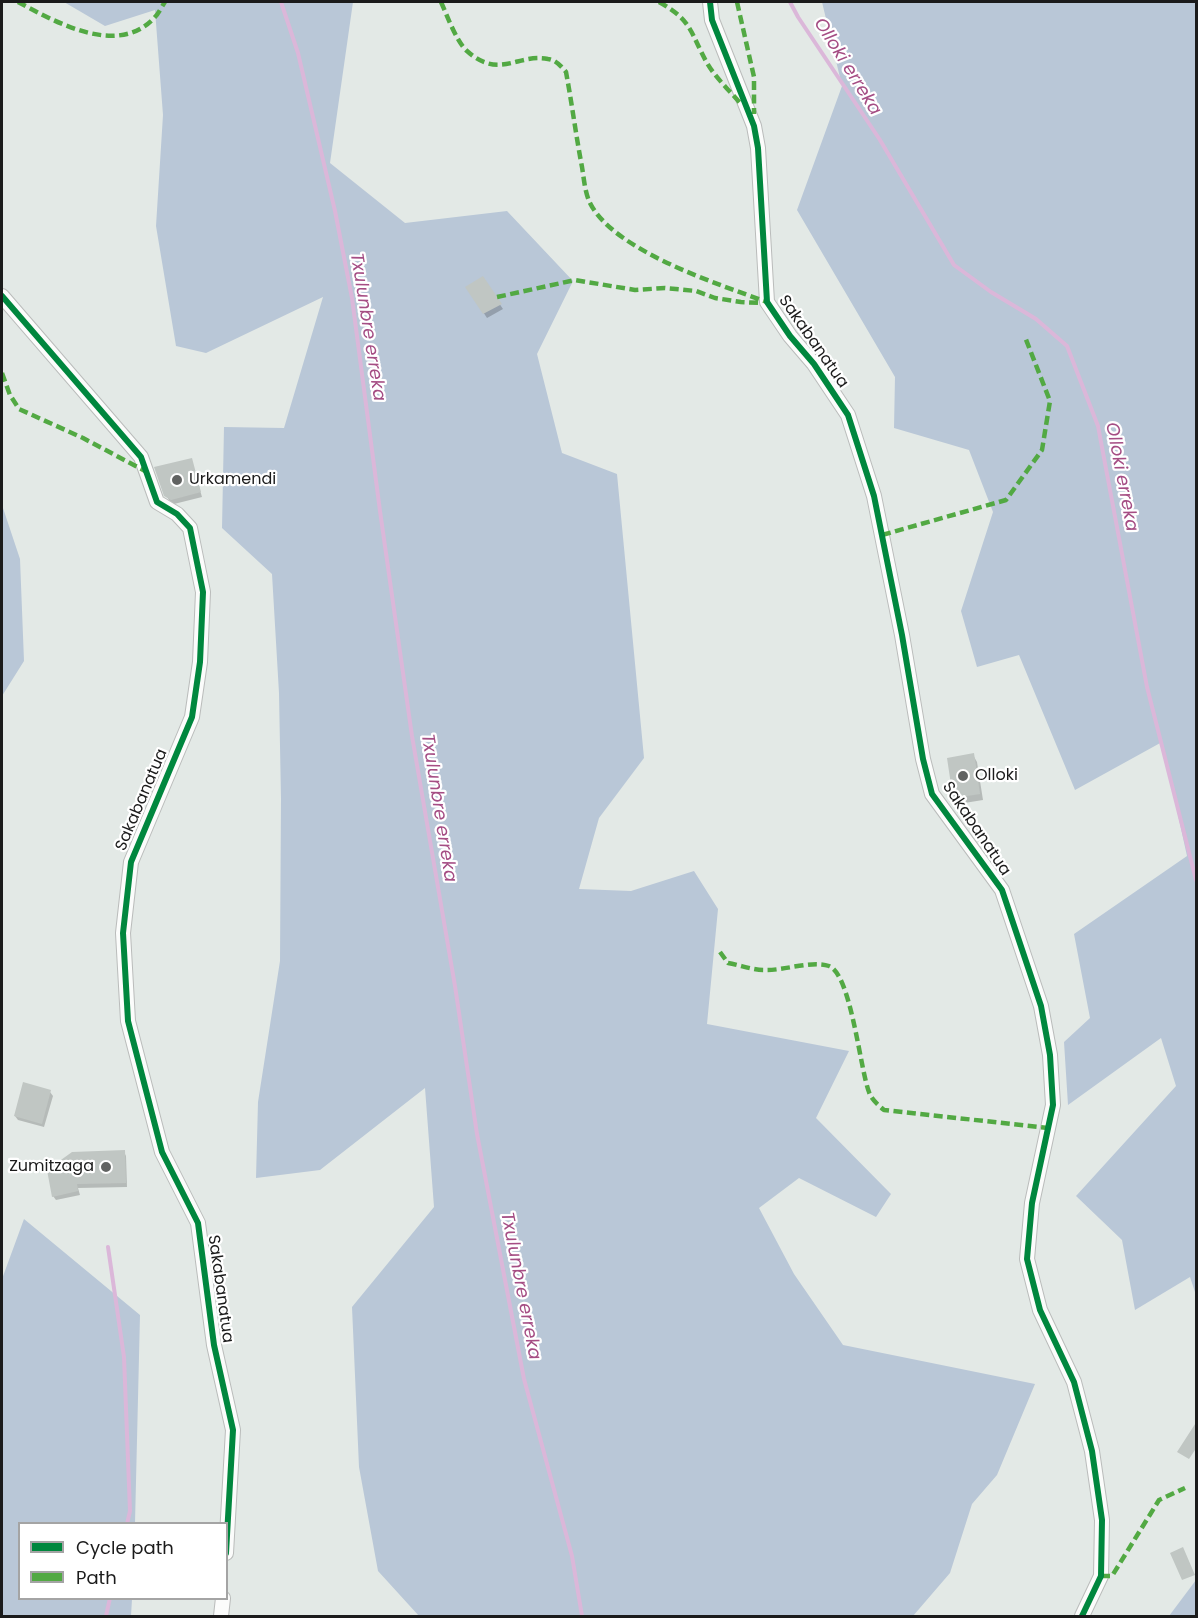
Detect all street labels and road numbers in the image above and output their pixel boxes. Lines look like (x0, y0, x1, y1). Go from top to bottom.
street label: Sakabanatua (774, 292, 852, 392)
street label: Sakabanatua (112, 746, 172, 854)
street label: Sakabanatua (938, 779, 1014, 879)
street label: Sakabanatua (203, 1234, 237, 1344)

